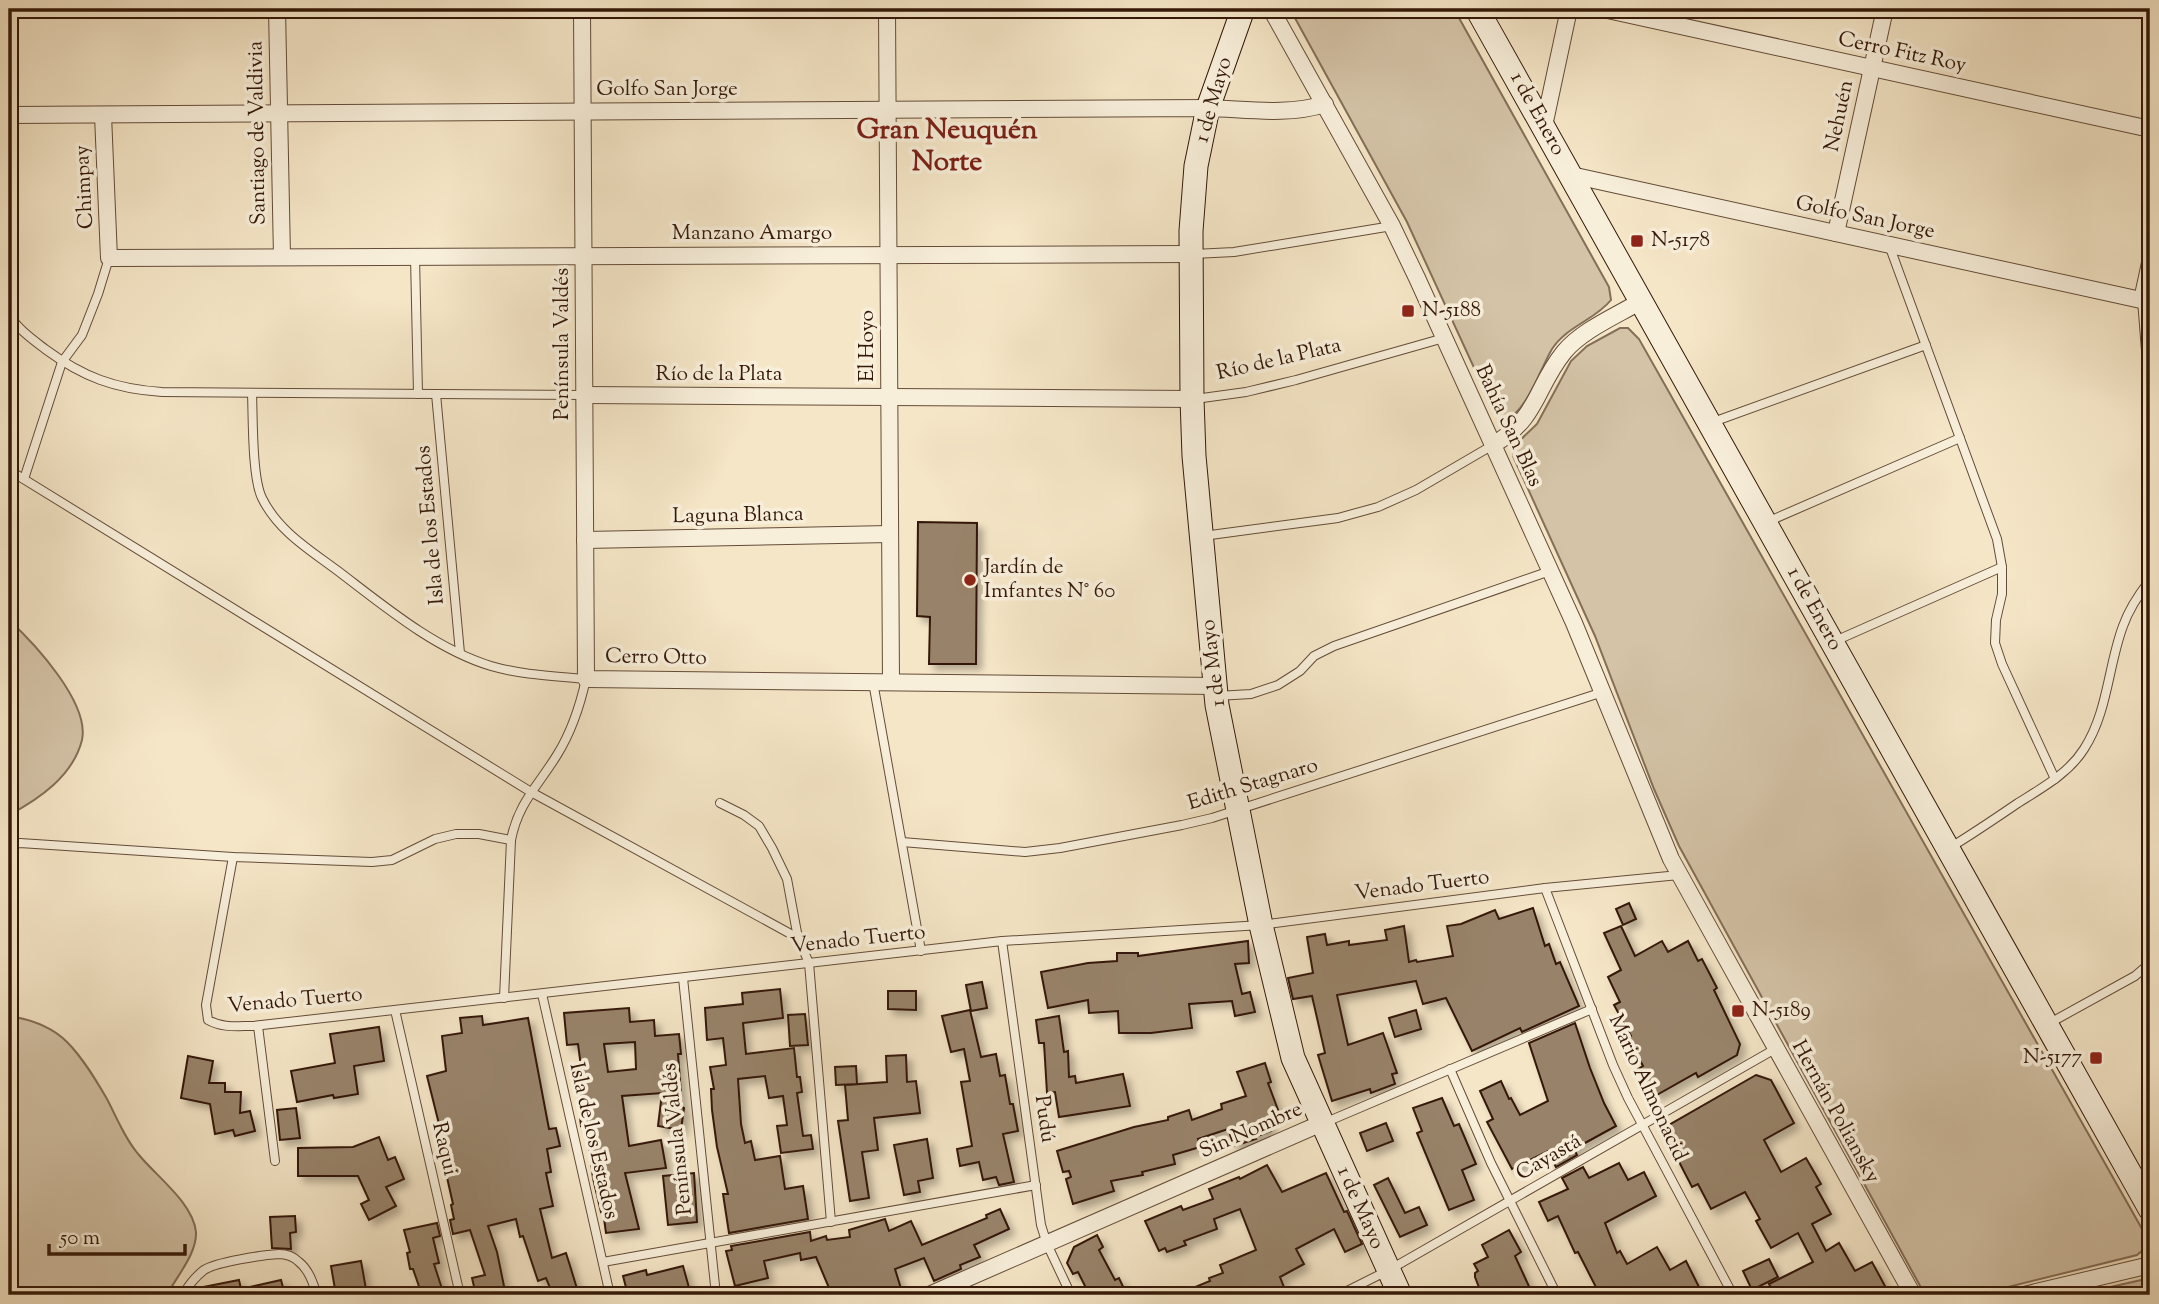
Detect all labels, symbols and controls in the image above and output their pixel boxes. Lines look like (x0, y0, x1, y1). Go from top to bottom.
street label: Cerro Fitz Roy (1835, 25, 1969, 81)
street label: Santiago de Valdivia (241, 40, 275, 225)
street label: 1 de Mayo (1187, 54, 1241, 146)
street label: 1 de Enero (1502, 67, 1572, 161)
street label: Golfo San Jorge (596, 75, 738, 105)
street label: Nehuén (1818, 77, 1862, 155)
district label: Gran Neuquén Norte (856, 111, 1038, 183)
street label: Chimpay (68, 144, 102, 230)
street label: Golfo San Jorge (1793, 189, 1937, 247)
street label: Manzano Amargo (672, 219, 832, 249)
place label: N-5178 (1651, 226, 1710, 256)
marker: N-5178 (1629, 233, 1645, 249)
street label: Península Valdés (548, 268, 578, 420)
place label: N-5188 (1422, 296, 1481, 326)
marker: N-5188 (1400, 303, 1416, 319)
street label: El Hoyo (853, 310, 883, 382)
street label: Río de la Plata (1214, 331, 1344, 389)
street label: Río de la Plata (656, 360, 783, 390)
street label: Bahía San Blas (1467, 360, 1549, 492)
street label: Isla de los Estados (409, 444, 453, 606)
street label: Laguna Blanca (672, 500, 804, 532)
place label: Jardín de Imfantes N° 60 (983, 553, 1115, 607)
street label: 1 de Enero (1779, 562, 1849, 656)
marker: Jardín de Imfantes N° 60 (962, 572, 978, 588)
street label: 1 de Mayo (1194, 618, 1234, 708)
street label: Cerro Otto (605, 642, 707, 674)
street label: Edith Stagnaro (1184, 751, 1322, 819)
street label: Venado Tuerto (1353, 863, 1491, 909)
street label: Venado Tuerto (789, 918, 927, 962)
street label: Venado Tuerto (226, 980, 364, 1022)
place label: N-5189 (1752, 996, 1811, 1026)
marker: N-5189 (1730, 1003, 1746, 1019)
street label: Mario Almonacid (1600, 1010, 1694, 1166)
street label: Hernán Poliansky (1783, 1035, 1887, 1189)
place label: N-5177 (2023, 1043, 2082, 1073)
marker: N-5177 (2088, 1050, 2104, 1066)
street label: Isla de los Estados (560, 1060, 626, 1222)
street label: Península Valdés (655, 1062, 701, 1216)
street label: Pudú (1026, 1093, 1062, 1145)
street label: Sin Nombre (1195, 1095, 1307, 1167)
street label: Raqui (423, 1119, 465, 1179)
street label: Cayastá (1511, 1127, 1588, 1189)
street label: 1 de Mayo (1328, 1162, 1392, 1254)
scale bar (49, 1213, 186, 1257)
text: 50 m (59, 1224, 100, 1254)

